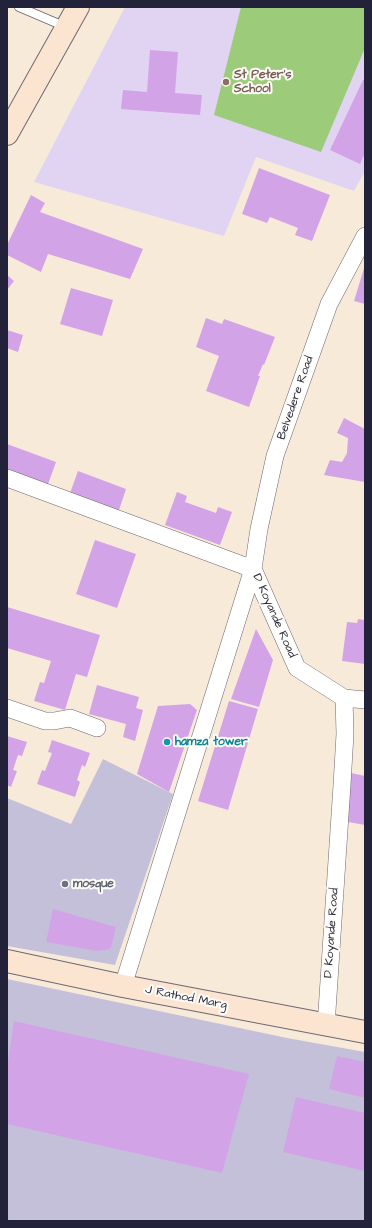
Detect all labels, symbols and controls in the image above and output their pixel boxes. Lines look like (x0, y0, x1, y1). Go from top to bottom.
place label: St Peter's School (234, 68, 291, 96)
marker: St Peter's School (221, 77, 231, 87)
street label: Belvedere Road (275, 354, 317, 442)
street label: D Koyande Road (249, 572, 299, 660)
place label: hamza tower (175, 735, 248, 749)
marker: hamza tower (162, 737, 172, 747)
place label: mosque (73, 877, 114, 891)
marker: mosque (60, 879, 70, 889)
street label: D Koyande Road (322, 887, 342, 979)
street label: J Rathod Marg (144, 983, 228, 1013)

